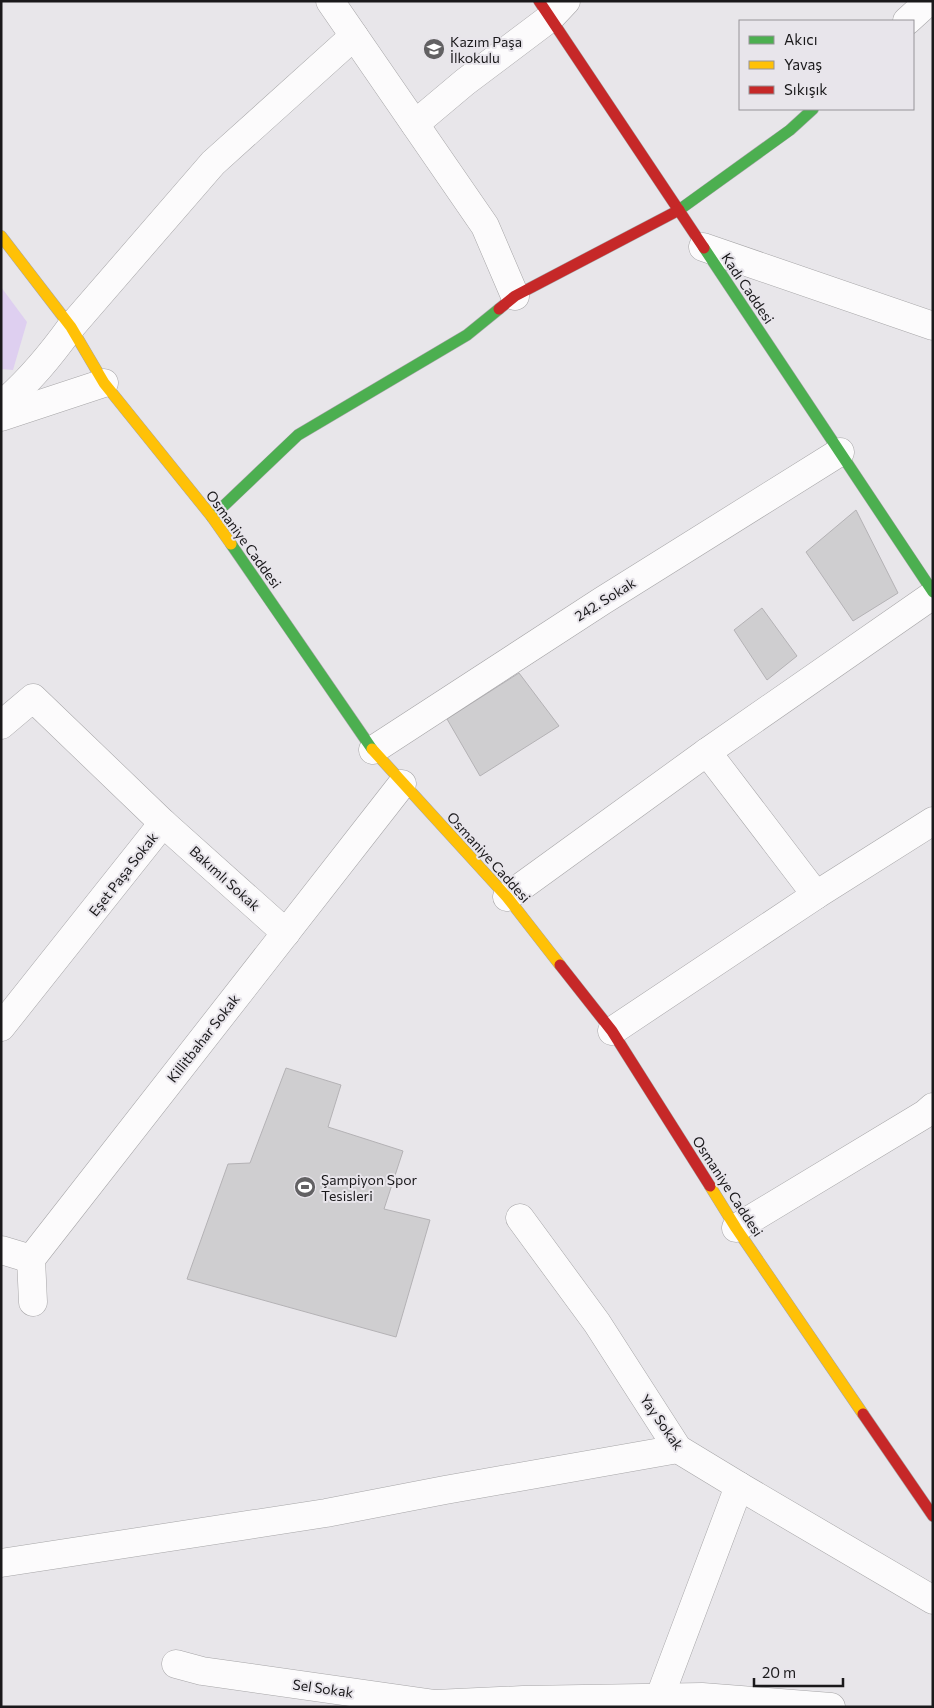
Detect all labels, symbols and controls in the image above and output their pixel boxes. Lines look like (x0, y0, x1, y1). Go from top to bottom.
legend (739, 20, 914, 110)
text: Akıcı (784, 30, 818, 48)
place label: Kazım Paşa İlkokulu (450, 33, 522, 66)
school or university icon: Kazım Paşa İlkokulu (422, 37, 446, 61)
text: Yavaş (784, 55, 822, 73)
text: Sıkışık (784, 80, 827, 98)
street label: Kadı Caddesi (718, 249, 778, 327)
street label: Osmaniye Caddesi (203, 487, 285, 591)
street label: 242. Sokak (571, 573, 639, 624)
street label: Osmaniye Caddesi (444, 808, 534, 906)
street label: Eşet Paşa Sokak (85, 828, 161, 919)
street label: Bakımlı Sokak (186, 842, 264, 914)
street label: Killitbahar Sokak (163, 990, 243, 1086)
street label: Osmaniye Caddesi (689, 1133, 767, 1239)
place label: Şampiyon Spor Tesisleri (321, 1171, 418, 1204)
sports icon: Şampiyon Spor Tesisleri (293, 1175, 317, 1199)
street label: Yay Sokak (637, 1391, 688, 1453)
scale bar (754, 1656, 843, 1688)
text: 20 m (762, 1663, 796, 1681)
street label: Sel Sokak (292, 1675, 355, 1701)

